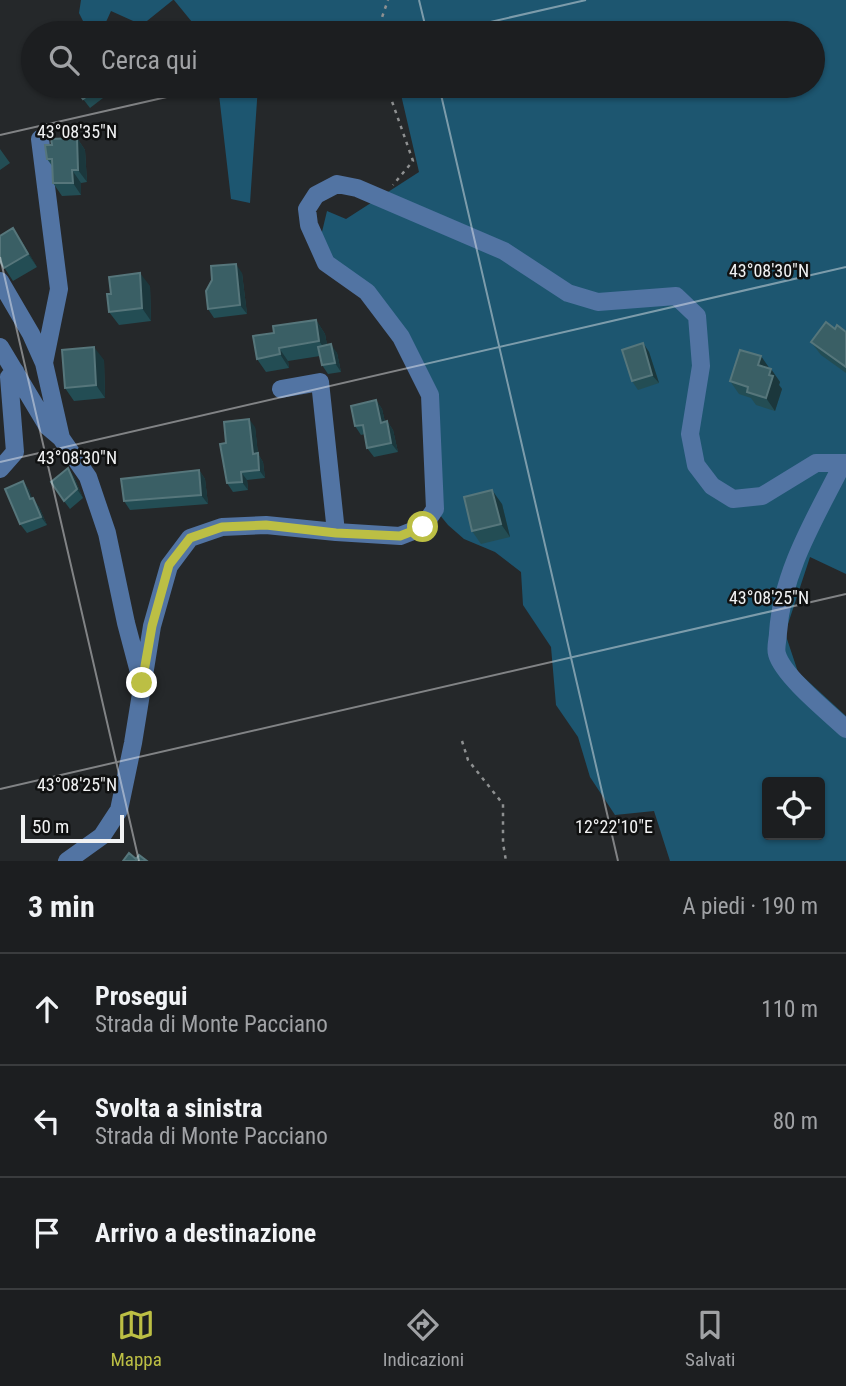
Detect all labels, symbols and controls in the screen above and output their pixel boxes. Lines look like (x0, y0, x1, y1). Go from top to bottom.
search box (21, 21, 825, 98)
icon: search (45, 41, 83, 79)
text: Cerca qui (101, 45, 198, 75)
text: 43°08'35"N (37, 121, 117, 142)
text: 43°08'30"N (729, 260, 809, 281)
text: 43°08'30"N (37, 447, 117, 468)
route start (407, 511, 438, 542)
text: 43°08'25"N (729, 587, 809, 608)
route end (126, 667, 157, 698)
text: 43°08'25"N (37, 774, 117, 795)
map controls (762, 777, 825, 840)
button: locate (762, 777, 825, 840)
scale bar (21, 812, 124, 844)
text: 50 m (32, 815, 69, 838)
text: 12°22'10"E (575, 816, 653, 837)
text: 3 min (28, 889, 95, 924)
text: A piedi · 190 m (683, 893, 818, 920)
text: Prosegui (95, 981, 188, 1011)
icon: ahead (28, 990, 66, 1028)
text: 110 m (761, 996, 818, 1023)
text: Strada di Monte Pacciano (95, 1011, 328, 1038)
text: Svolta a sinistra (95, 1093, 262, 1123)
icon: left (28, 1102, 66, 1140)
text: 80 m (773, 1108, 818, 1135)
text: Strada di Monte Pacciano (95, 1123, 328, 1150)
icon: arrive (28, 1214, 66, 1252)
text: Arrivo a destinazione (95, 1218, 316, 1248)
tab: Mappa (110, 1306, 162, 1371)
tab: Indicazioni (383, 1306, 464, 1371)
tab: Salvati (685, 1306, 735, 1371)

